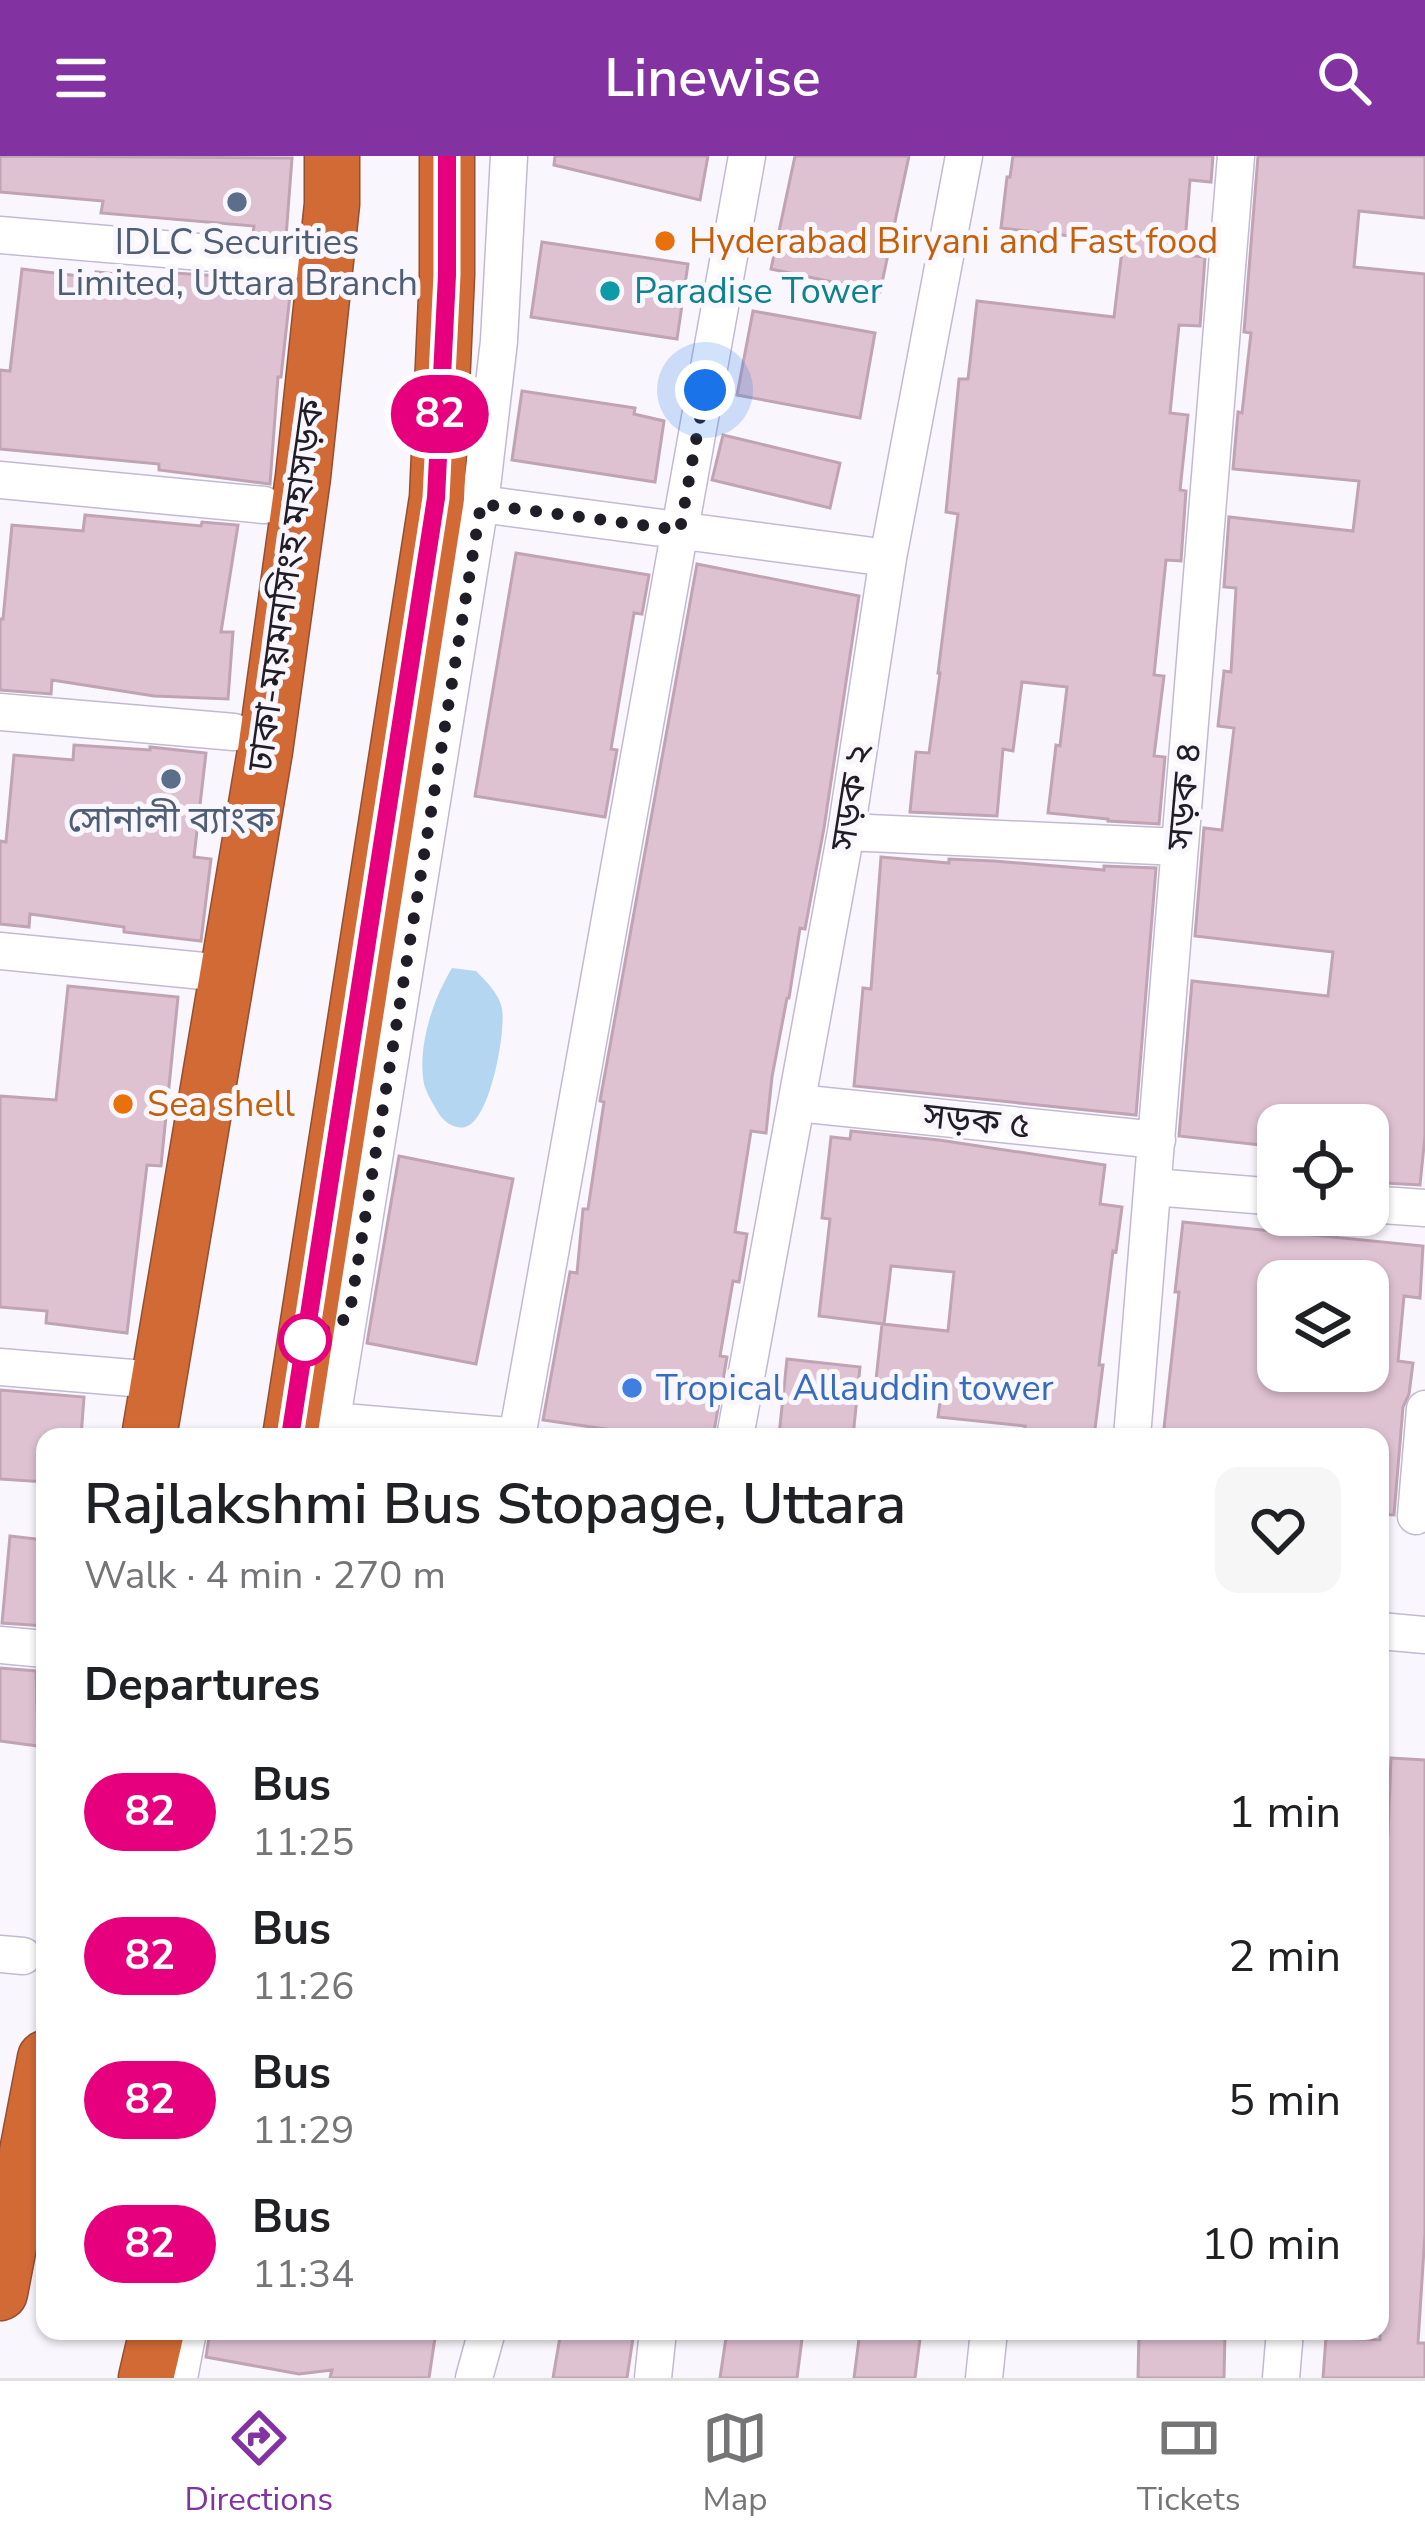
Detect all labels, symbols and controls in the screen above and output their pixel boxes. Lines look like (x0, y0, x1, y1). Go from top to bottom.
text: Linewise (604, 41, 821, 115)
icon: menu (48, 45, 114, 111)
icon: search (1311, 45, 1377, 111)
marker: IDLC Securities Limited, Uttara Branch (224, 189, 250, 215)
place label: Hyderabad Biryani and Fast food (689, 217, 1218, 266)
place label: IDLC Securities Limited, Uttara Branch (56, 218, 418, 308)
marker: Hyderabad Biryani and Fast food (652, 228, 678, 254)
place label: Paradise Tower (634, 267, 883, 316)
marker: Paradise Tower (597, 278, 623, 304)
your location (675, 360, 735, 420)
line badge: 82 (386, 375, 494, 453)
text: 82 (415, 385, 465, 442)
street label: ঢাকা-ময়মনসিংহ মহাসড়ক (235, 395, 337, 775)
street label: সড়ক ২ (818, 740, 884, 855)
street label: সড়ক ৪ (1155, 740, 1213, 853)
marker: সোনালী ব্যাংক (158, 766, 184, 792)
place label: সোনালী ব্যাংক (68, 796, 275, 845)
place label: Sea shell (147, 1080, 295, 1129)
marker: Sea shell (110, 1091, 136, 1117)
street label: সড়ক ৫ (920, 1091, 1033, 1151)
map controls (1257, 1104, 1389, 1392)
button: locate (1257, 1104, 1389, 1236)
button: layers (1257, 1260, 1389, 1392)
unlabelled marker (280, 1315, 330, 1365)
place label: Tropical Allauddin tower (656, 1364, 1054, 1413)
marker: Tropical Allauddin tower (619, 1375, 645, 1401)
text: Rajlakshmi Bus Stopage, Uttara (84, 1465, 906, 1543)
button: heart (1215, 1467, 1341, 1593)
text: Walk · 4 min · 270 m (84, 1549, 446, 1602)
text: Departures (84, 1655, 320, 1716)
text: Bus (252, 1755, 331, 1816)
text: 1 min (1228, 1782, 1341, 1843)
text: 82 (125, 1783, 175, 1840)
text: 11:25 (252, 1816, 355, 1869)
text: Bus (252, 1899, 331, 1960)
text: 2 min (1228, 1926, 1341, 1987)
text: 82 (125, 1927, 175, 1984)
text: 11:26 (252, 1960, 355, 2013)
text: Bus (252, 2043, 331, 2104)
text: 5 min (1228, 2070, 1341, 2131)
text: 82 (125, 2071, 175, 2128)
text: 11:29 (252, 2104, 355, 2157)
text: Bus (252, 2187, 331, 2248)
text: 10 min (1201, 2214, 1341, 2275)
text: 82 (125, 2215, 175, 2272)
text: 11:34 (252, 2248, 355, 2301)
tab: Directions (184, 2405, 333, 2522)
tab: Map (702, 2405, 768, 2522)
tab: Tickets (1137, 2405, 1241, 2522)

